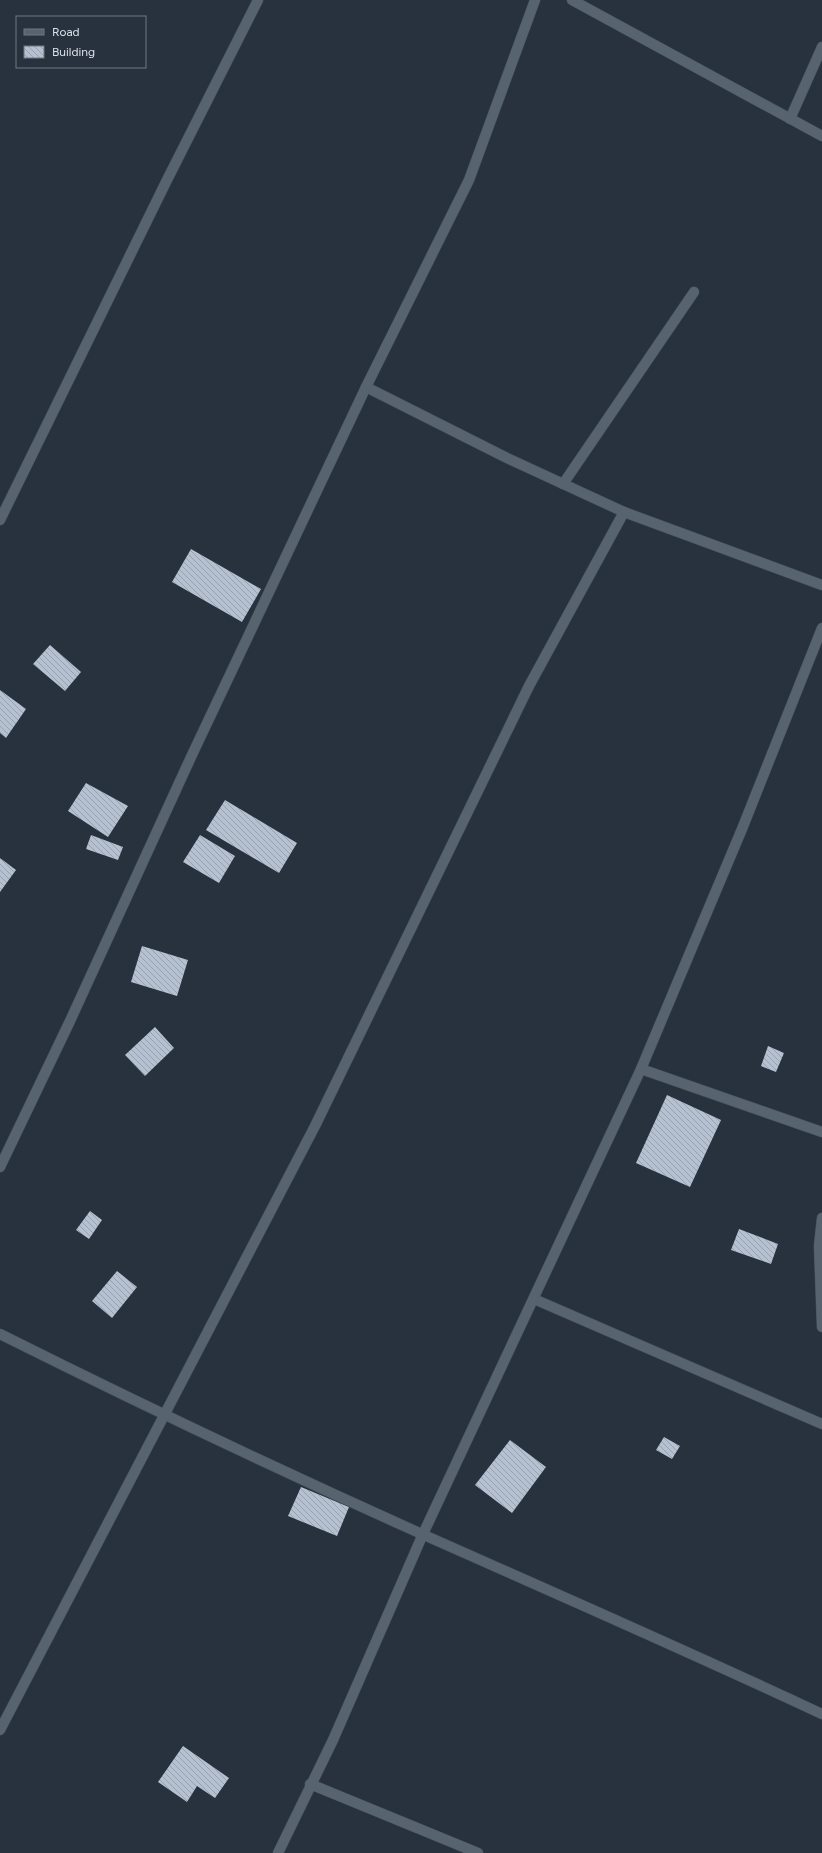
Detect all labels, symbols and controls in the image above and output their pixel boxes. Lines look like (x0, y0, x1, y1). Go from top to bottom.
legend (16, 16, 146, 68)
text: Road (52, 25, 80, 39)
text: Building (52, 45, 95, 59)

